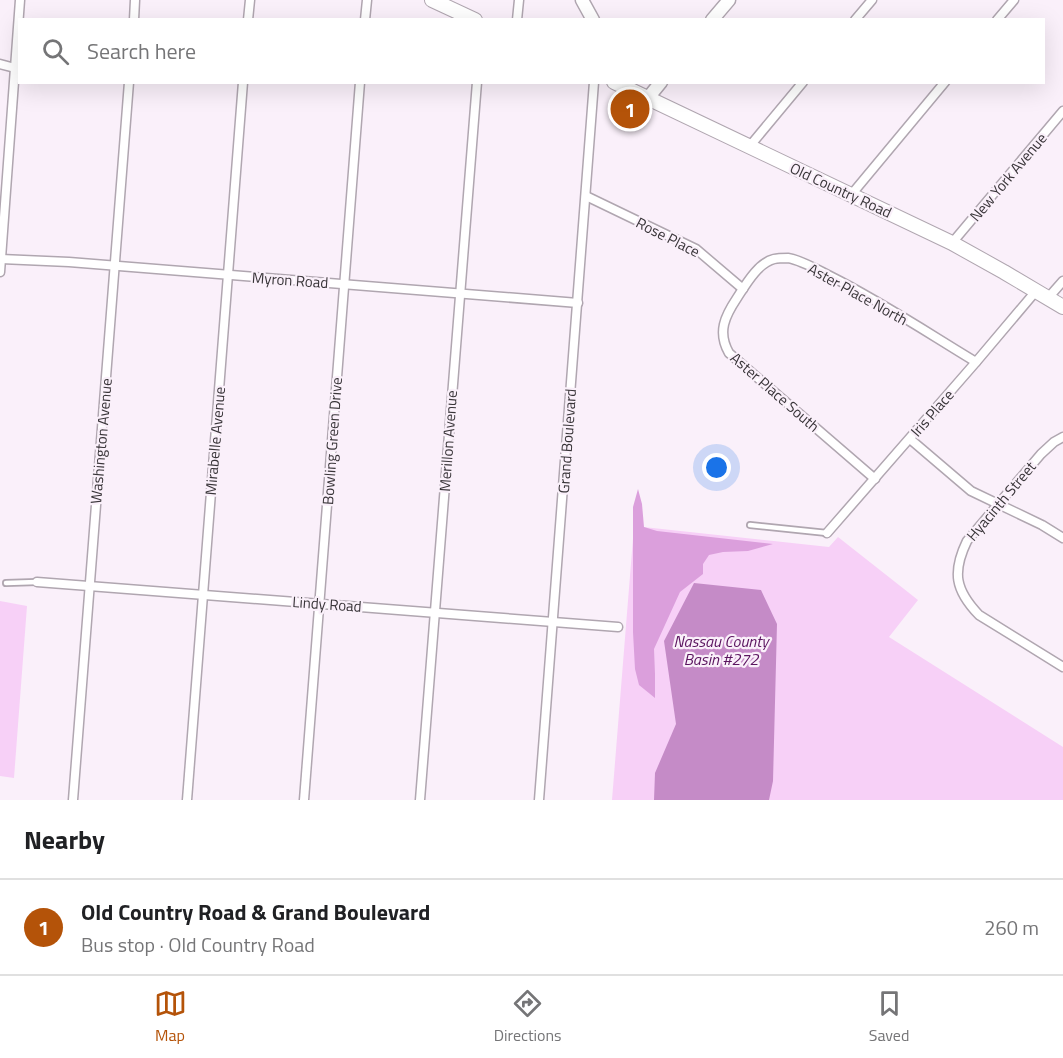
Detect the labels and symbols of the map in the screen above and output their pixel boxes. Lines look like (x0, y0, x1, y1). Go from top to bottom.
pin: 1 (610, 86, 650, 132)
street label: New York Avenue (964, 128, 1052, 226)
street label: Old Country Road (786, 156, 896, 224)
street label: Rose Place (632, 211, 704, 263)
street label: Aster Place North (804, 257, 912, 331)
street label: Myron Road (251, 266, 329, 294)
street label: Aster Place South (725, 347, 825, 437)
street label: Bowling Green Drive (316, 376, 348, 506)
street label: Washington Avenue (84, 377, 118, 505)
street label: Iris Place (905, 384, 959, 442)
street label: Mirabelle Avenue (199, 386, 231, 496)
street label: Grand Boulevard (552, 388, 582, 494)
street label: Merillon Avenue (433, 389, 463, 493)
your location (702, 453, 731, 482)
street label: Hyacinth Street (961, 456, 1042, 546)
street label: Lindy Road (292, 590, 362, 618)
water label: Nassau County Basin #272 (673, 629, 770, 671)

